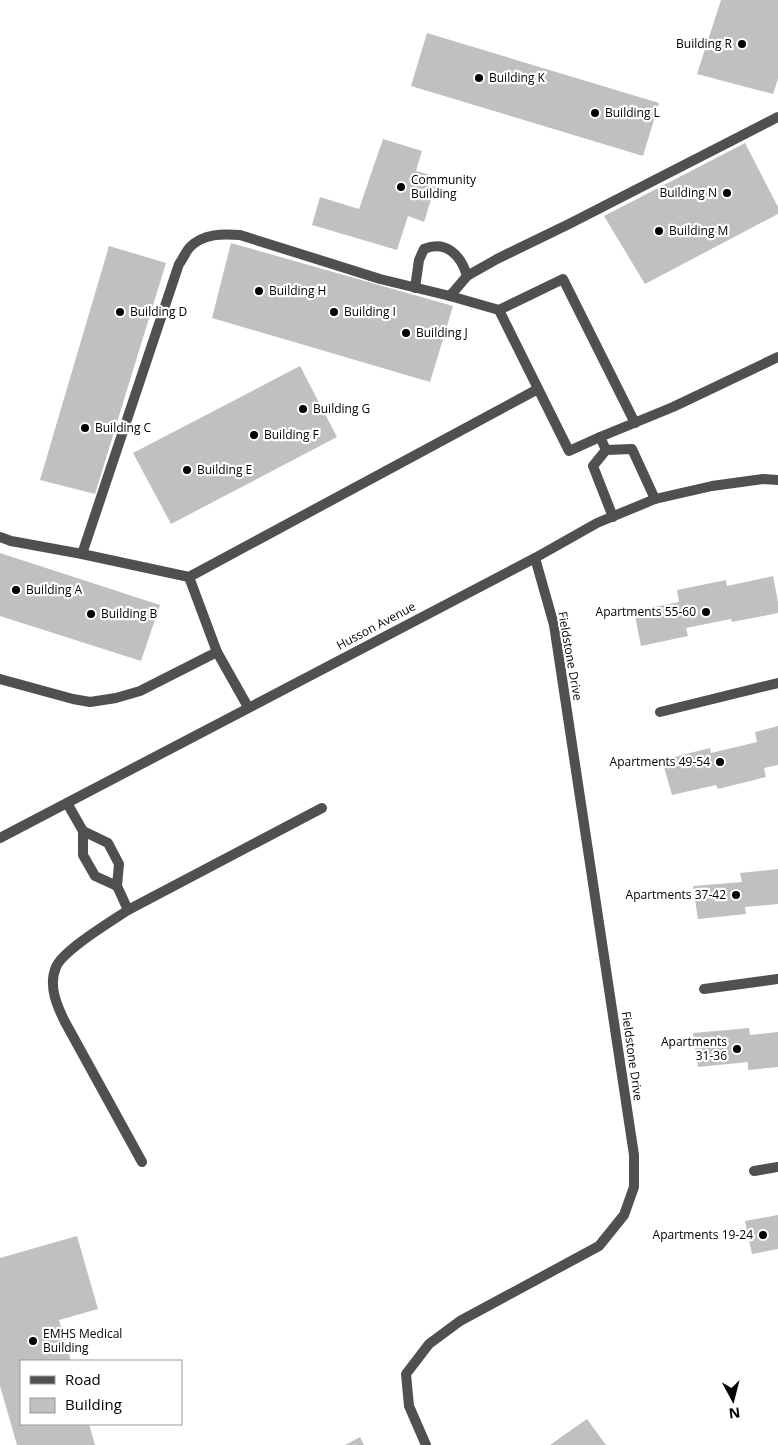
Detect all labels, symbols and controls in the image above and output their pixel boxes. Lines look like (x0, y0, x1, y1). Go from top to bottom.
place label: Building R (676, 35, 733, 52)
marker: Building R (736, 38, 748, 50)
place label: Building K (489, 69, 546, 86)
marker: Building K (473, 72, 485, 84)
place label: Building L (605, 104, 660, 121)
marker: Building L (589, 107, 601, 119)
place label: Community Building (411, 171, 477, 202)
marker: Community Building (395, 181, 407, 193)
place label: Building N (659, 184, 717, 201)
marker: Building N (721, 187, 733, 199)
place label: Building M (669, 222, 728, 239)
marker: Building M (653, 225, 665, 237)
place label: Building H (269, 282, 326, 299)
marker: Building H (253, 285, 265, 297)
place label: Building D (130, 303, 187, 320)
place label: Building I (344, 303, 396, 320)
marker: Building D (114, 306, 126, 318)
marker: Building I (328, 306, 340, 318)
place label: Building J (416, 324, 468, 341)
marker: Building J (400, 327, 412, 339)
place label: Building G (313, 400, 370, 417)
marker: Building G (297, 403, 309, 415)
place label: Building C (95, 419, 152, 436)
marker: Building C (79, 422, 91, 434)
place label: Building F (264, 426, 319, 443)
marker: Building F (248, 429, 260, 441)
place label: Building E (197, 461, 252, 478)
marker: Building E (181, 464, 193, 476)
place label: Building A (26, 581, 83, 598)
marker: Building A (10, 584, 22, 596)
street label: Husson Avenue (333, 597, 418, 654)
place label: Apartments 55-60 (596, 603, 696, 620)
place label: Building B (101, 605, 158, 622)
marker: Apartments 55-60 (700, 606, 712, 618)
marker: Building B (85, 608, 97, 620)
street label: Fieldstone Drive (554, 610, 587, 702)
place label: Apartments 49-54 (610, 753, 710, 770)
marker: Apartments 49-54 (714, 756, 726, 768)
place label: Apartments 37-42 (626, 886, 726, 903)
marker: Apartments 37-42 (730, 889, 742, 901)
street label: Fieldstone Drive (618, 1010, 647, 1102)
place label: Apartments 31-36 (661, 1033, 727, 1064)
marker: Apartments 31-36 (731, 1043, 743, 1055)
place label: Apartments 19-24 (653, 1226, 753, 1243)
marker: Apartments 19-24 (757, 1229, 769, 1241)
place label: EMHS Medical Building (43, 1325, 122, 1356)
marker: EMHS Medical Building (27, 1335, 39, 1347)
legend (20, 1360, 182, 1425)
text: Road (65, 1369, 101, 1389)
north arrow (708, 1375, 758, 1425)
text: Building (65, 1394, 122, 1414)
text: N (728, 1403, 741, 1424)

